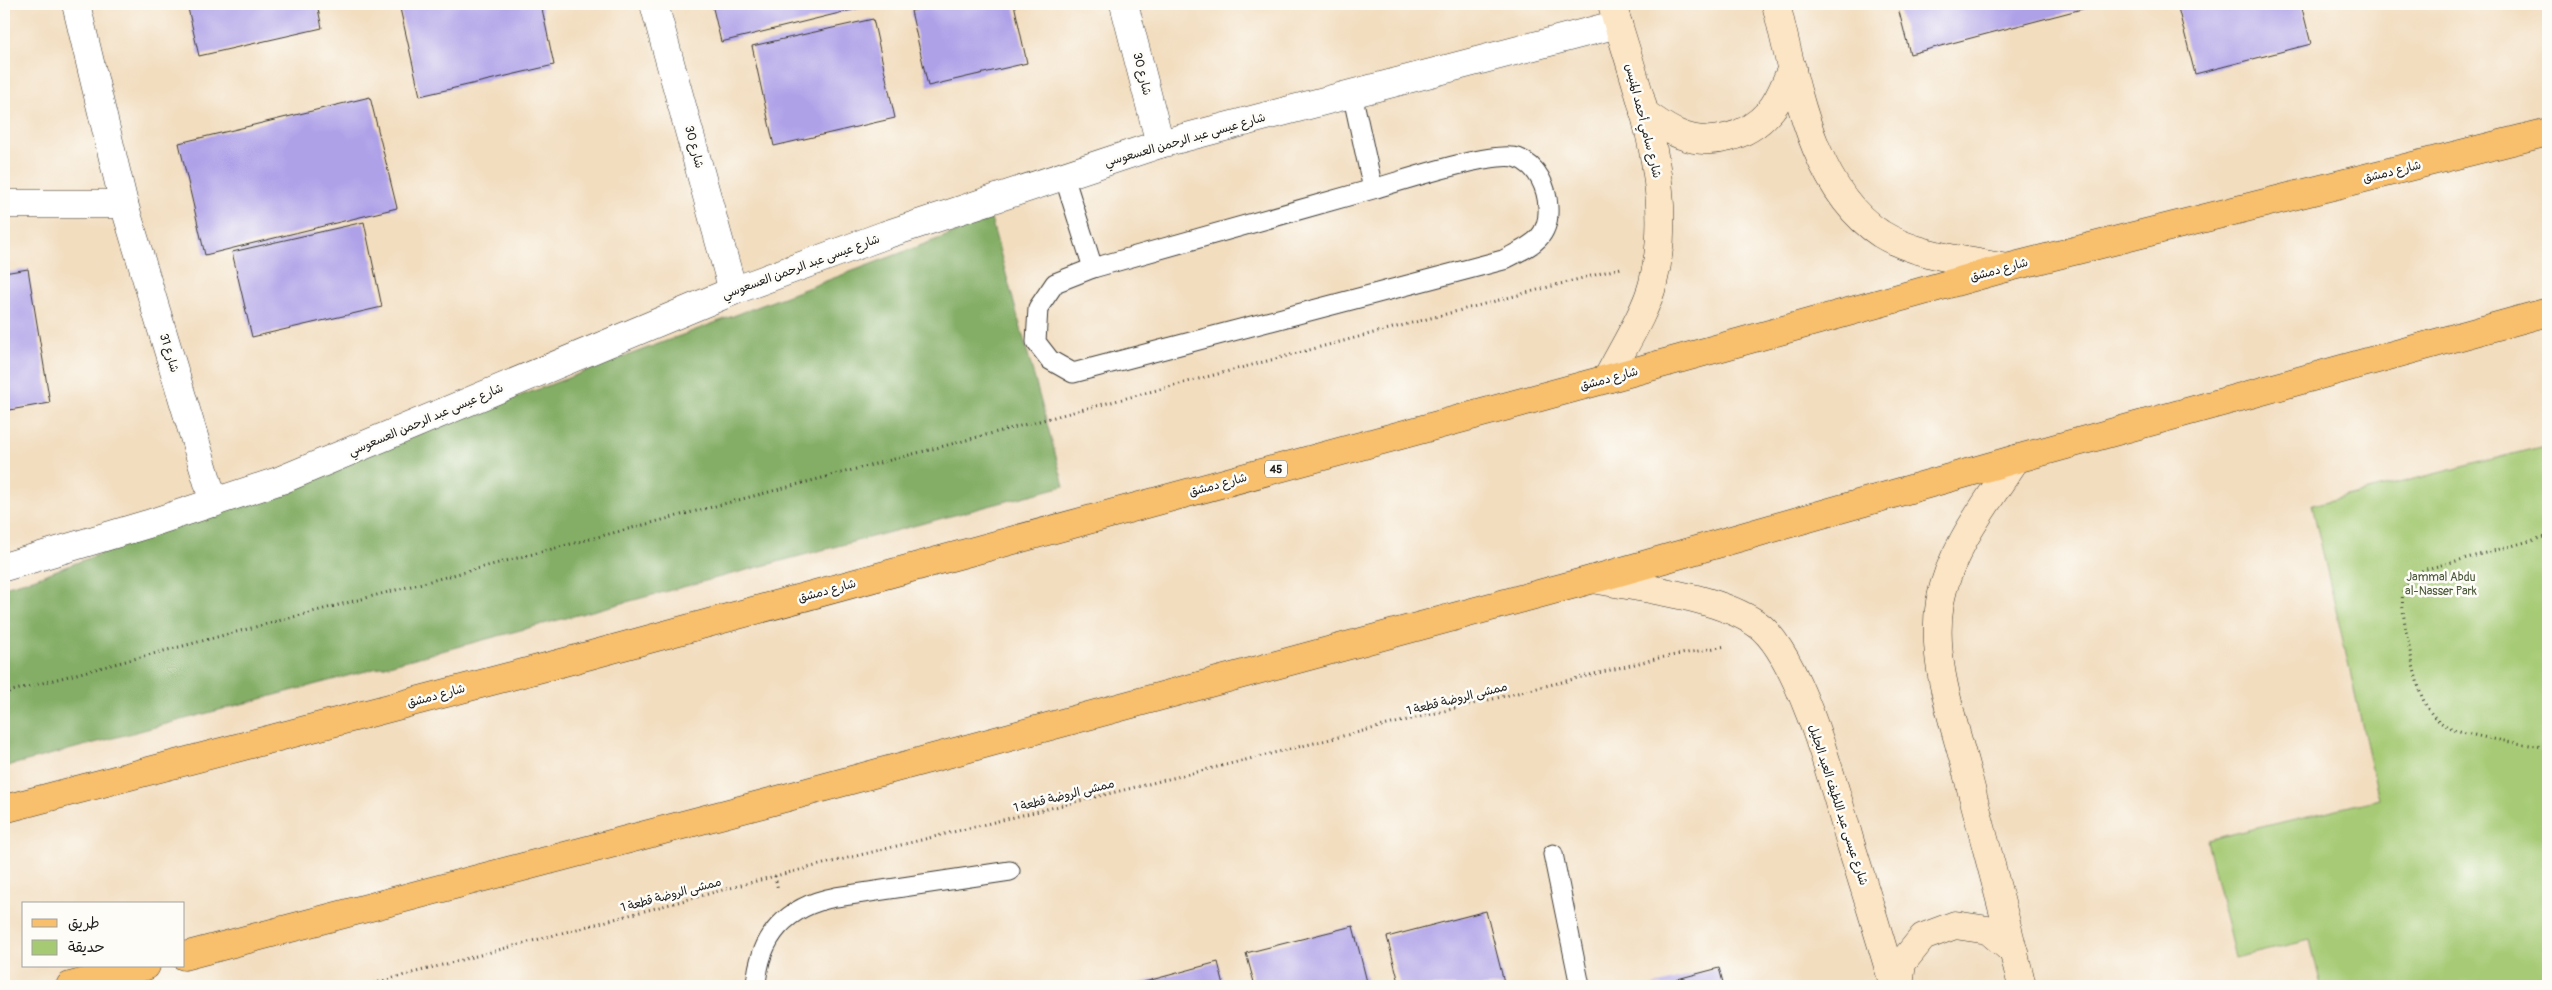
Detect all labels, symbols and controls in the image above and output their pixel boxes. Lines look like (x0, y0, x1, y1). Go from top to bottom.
street label: شارع 30 (1128, 51, 1155, 97)
street label: شارع سامي أحمد المنيس (1619, 62, 1664, 181)
street label: شارع عيسى عبد الرحمن العسعوسي (1103, 110, 1268, 173)
street label: شارع 30 (680, 124, 707, 170)
street label: شارع دمشق (2361, 158, 2423, 187)
street label: شارع عيسى عبد الرحمن العسعوسي (720, 231, 883, 305)
street label: شارع دمشق (1968, 255, 2030, 286)
street label: شارع 31 (155, 332, 182, 375)
street label: شارع دمشق (1578, 364, 1640, 395)
street label: شارع عيسى عبد الرحمن العسعوسي (346, 381, 507, 462)
road number: 45 (1265, 460, 1287, 478)
street label: شارع دمشق (1187, 470, 1249, 501)
park label: Jammal Abdu al-Nasser Park (2405, 570, 2477, 599)
street label: شارع دمشق (796, 576, 858, 607)
street label: ممشى الروضة قطعة 1 (1405, 679, 1509, 719)
street label: شارع دمشق (405, 681, 467, 712)
street label: شارع عيسى عبد اللطيف العبد الجليل (1804, 723, 1871, 888)
street label: ممشى الروضة قطعة 1 (1012, 776, 1116, 816)
street label: ممشى الروضة قطعة 1 (619, 874, 723, 916)
legend (22, 902, 185, 968)
text: طريق (68, 914, 100, 933)
text: حديقة (68, 938, 105, 957)

